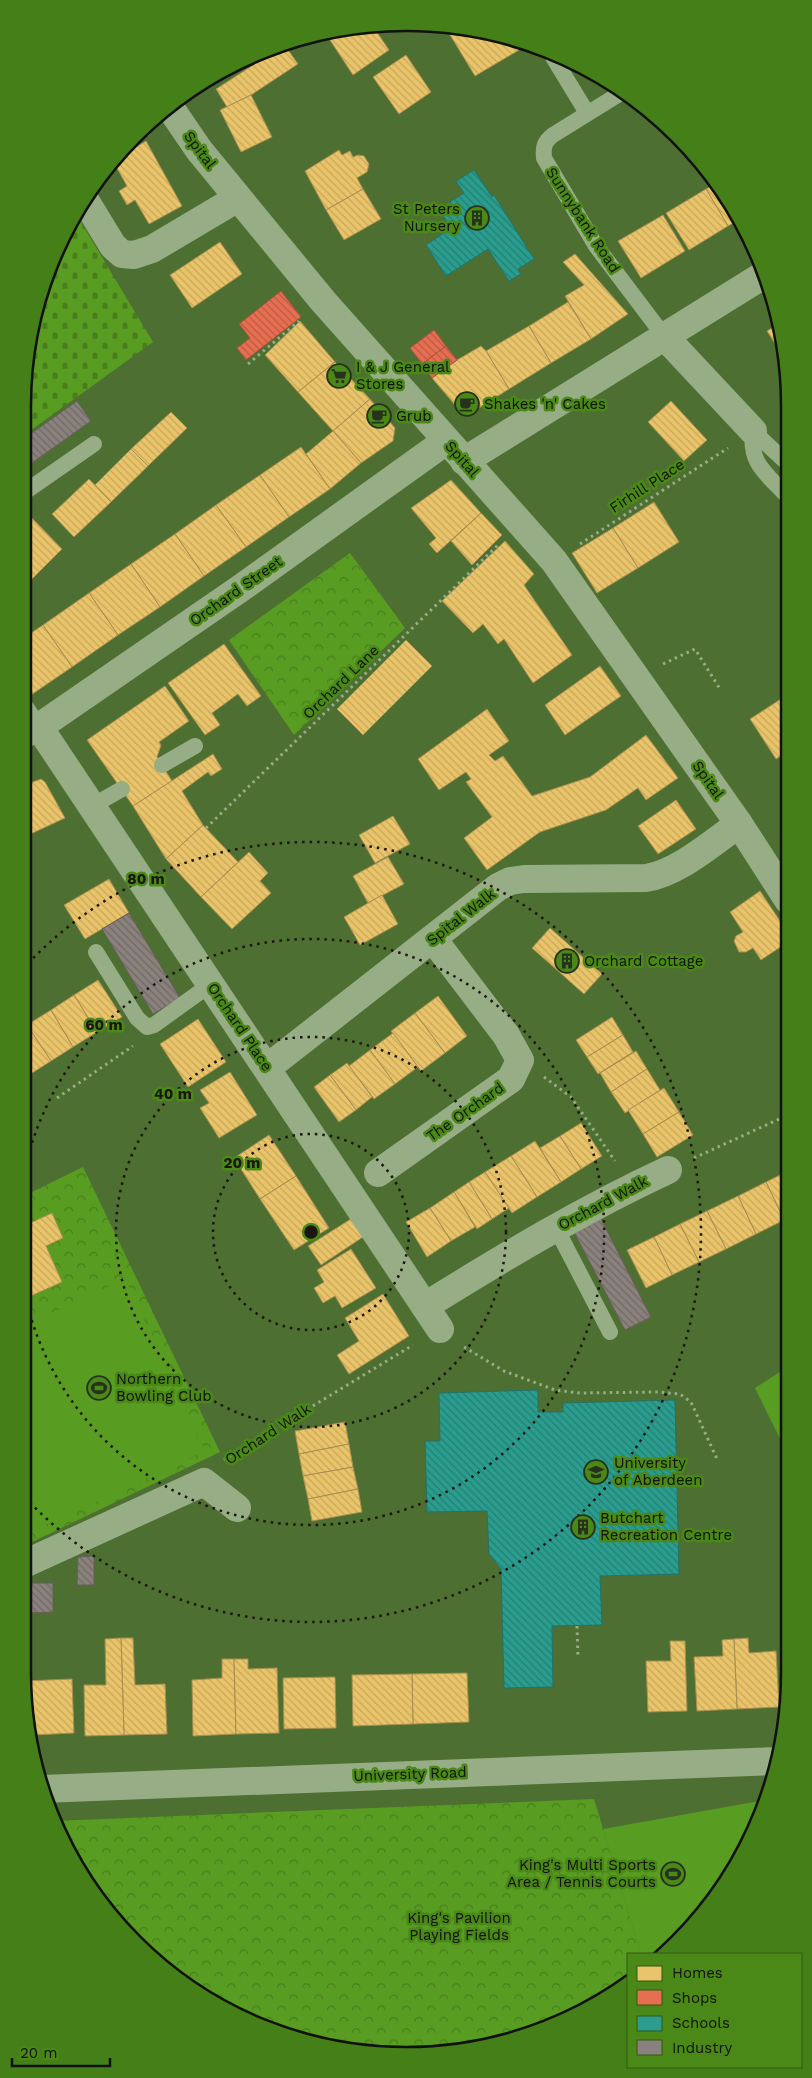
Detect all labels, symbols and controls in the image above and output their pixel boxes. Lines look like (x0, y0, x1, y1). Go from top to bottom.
street label: Spital (180, 128, 220, 173)
street label: Sunnybank Road (542, 164, 624, 276)
place label: St Peters Nursery (393, 200, 460, 235)
building icon: St Peters Nursery (464, 205, 490, 231)
place label: I & J General Stores (356, 358, 450, 393)
supermarket icon: I & J General Stores (326, 363, 352, 389)
cafe icon: Shakes 'n' Cakes (454, 391, 480, 417)
place label: Shakes 'n' Cakes (484, 395, 606, 413)
cafe icon: Grub (366, 403, 392, 429)
place label: Grub (396, 407, 432, 425)
street label: Spital (441, 437, 483, 481)
street label: Firhill Place (606, 455, 688, 517)
street label: Orchard Street (186, 552, 286, 630)
street label: Orchard Lane (299, 641, 383, 723)
street label: Spital (688, 758, 728, 803)
text: 80 m (127, 870, 165, 888)
street label: Spital Walk (423, 884, 499, 949)
building icon: Orchard Cottage (554, 948, 580, 974)
place label: Orchard Cottage (584, 952, 704, 970)
street label: Orchard Place (204, 979, 276, 1075)
text: 60 m (85, 1016, 123, 1034)
street label: The Orchard (423, 1079, 507, 1145)
text: 40 m (154, 1085, 192, 1103)
text: 20 m (223, 1154, 261, 1172)
street label: Orchard Walk (555, 1172, 651, 1234)
centre of rings (302, 1223, 320, 1241)
place label: Northern Bowling Club (116, 1370, 212, 1405)
sports icon: Northern Bowling Club (86, 1375, 112, 1401)
street label: Orchard Walk (222, 1399, 315, 1468)
place label: University of Aberdeen (614, 1454, 703, 1489)
school or university icon: University of Aberdeen (583, 1459, 609, 1485)
place label: Butchart Recreation Centre (600, 1509, 732, 1544)
building icon: Butchart Recreation Centre (570, 1514, 596, 1540)
street label: University Road (353, 1763, 467, 1785)
place label: King's Multi Sports Area / Tennis Courts (507, 1856, 656, 1891)
sports icon: King's Multi Sports Area / Tennis Courts (660, 1861, 686, 1887)
park label: King's Pavilion Playing Fields (407, 1909, 511, 1944)
legend (627, 1953, 802, 2068)
text: Homes (672, 1964, 723, 1982)
text: Shops (672, 1989, 717, 2007)
text: Schools (672, 2014, 730, 2032)
scale bar (12, 2036, 110, 2068)
text: Industry (672, 2039, 733, 2057)
text: 20 m (20, 2044, 58, 2062)

